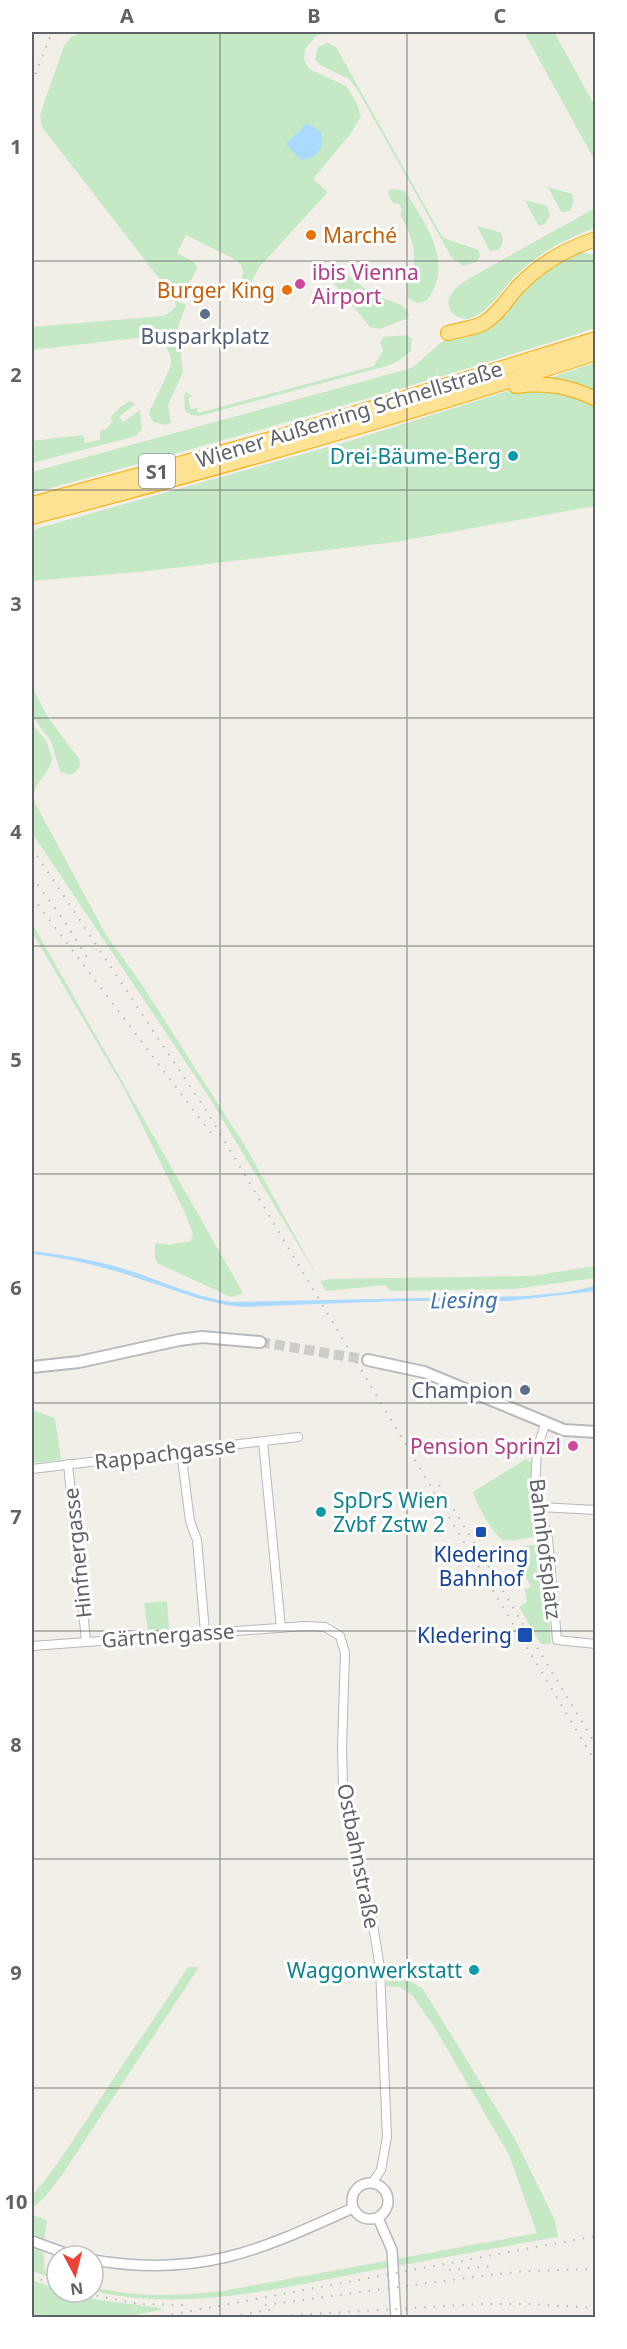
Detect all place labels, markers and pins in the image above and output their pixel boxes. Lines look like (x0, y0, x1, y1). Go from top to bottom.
place label: Marché (323, 221, 397, 249)
marker: Marché (304, 228, 318, 242)
place label: ibis Vienna Airport (312, 258, 419, 310)
place label: Burger King (157, 276, 275, 304)
marker: ibis Vienna Airport (293, 277, 307, 291)
marker: Burger King (280, 283, 294, 297)
marker: Busparkplatz (198, 307, 212, 321)
place label: Busparkplatz (141, 322, 270, 350)
place label: Drei-Bäume-Berg (330, 442, 501, 470)
marker: Drei-Bäume-Berg (506, 449, 520, 463)
place label: Champion (411, 1376, 513, 1404)
marker: Champion (518, 1383, 532, 1397)
place label: Pension Sprinzl (410, 1432, 561, 1460)
marker: Pension Sprinzl (566, 1439, 580, 1453)
place label: SpDrS Wien Zvbf Zstw 2 (333, 1486, 448, 1538)
marker: SpDrS Wien Zvbf Zstw 2 (314, 1505, 328, 1519)
marker: Kledering Bahnhof (474, 1525, 488, 1539)
place label: Kledering Bahnhof (433, 1540, 529, 1592)
place label: Kledering (417, 1621, 512, 1649)
marker: Kledering (516, 1626, 534, 1644)
place label: Waggonwerkstatt (287, 1956, 462, 1984)
marker: Waggonwerkstatt (467, 1963, 481, 1977)

